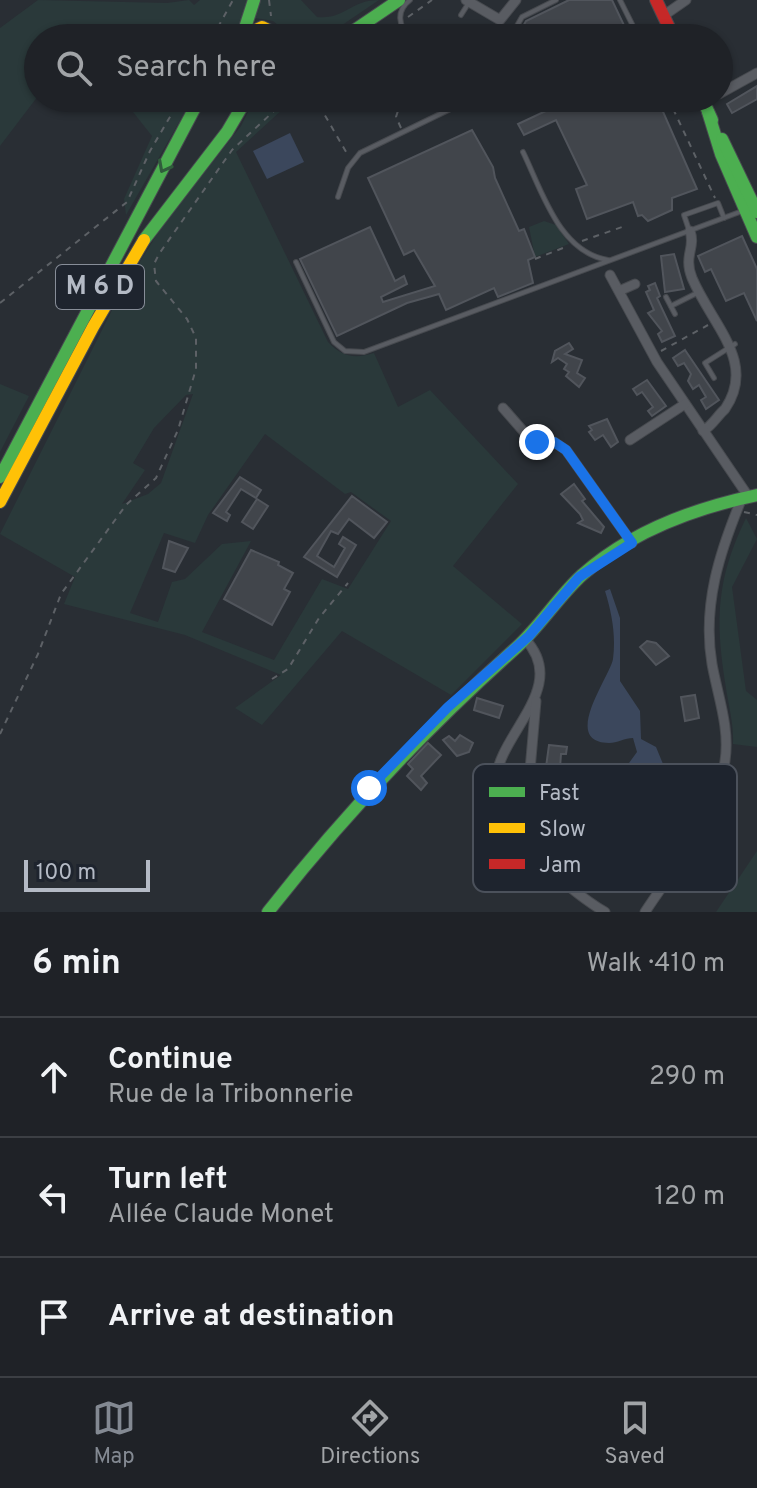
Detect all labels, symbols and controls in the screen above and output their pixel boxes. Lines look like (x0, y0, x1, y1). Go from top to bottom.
search box (24, 24, 733, 112)
icon: search (52, 46, 96, 90)
text: Search here (116, 50, 276, 87)
one-way arrow (158, 158, 174, 173)
road number: M 6 D (56, 265, 144, 309)
route end (519, 424, 555, 460)
legend (473, 764, 737, 892)
route start (351, 770, 387, 806)
text: Fast (539, 781, 580, 808)
text: Slow (539, 817, 586, 844)
text: Jam (539, 853, 582, 880)
scale bar (24, 856, 150, 892)
text: 100 m (36, 860, 96, 887)
text: 6 min (32, 943, 121, 986)
text: Walk · 410 m (587, 948, 725, 981)
text: Continue (108, 1042, 233, 1079)
icon: ahead (32, 1055, 76, 1099)
text: 290 m (649, 1061, 725, 1094)
text: Rue de la Tribonnerie (108, 1079, 353, 1112)
text: Turn left (108, 1162, 228, 1199)
icon: left (32, 1175, 76, 1219)
text: 120 m (655, 1181, 725, 1214)
text: Allée Claude Monet (108, 1199, 334, 1232)
icon: arrive (32, 1295, 76, 1339)
text: Arrive at destination (108, 1299, 394, 1336)
tab: Map (92, 1396, 136, 1471)
tab: Directions (320, 1396, 420, 1471)
tab: Saved (604, 1396, 665, 1471)

